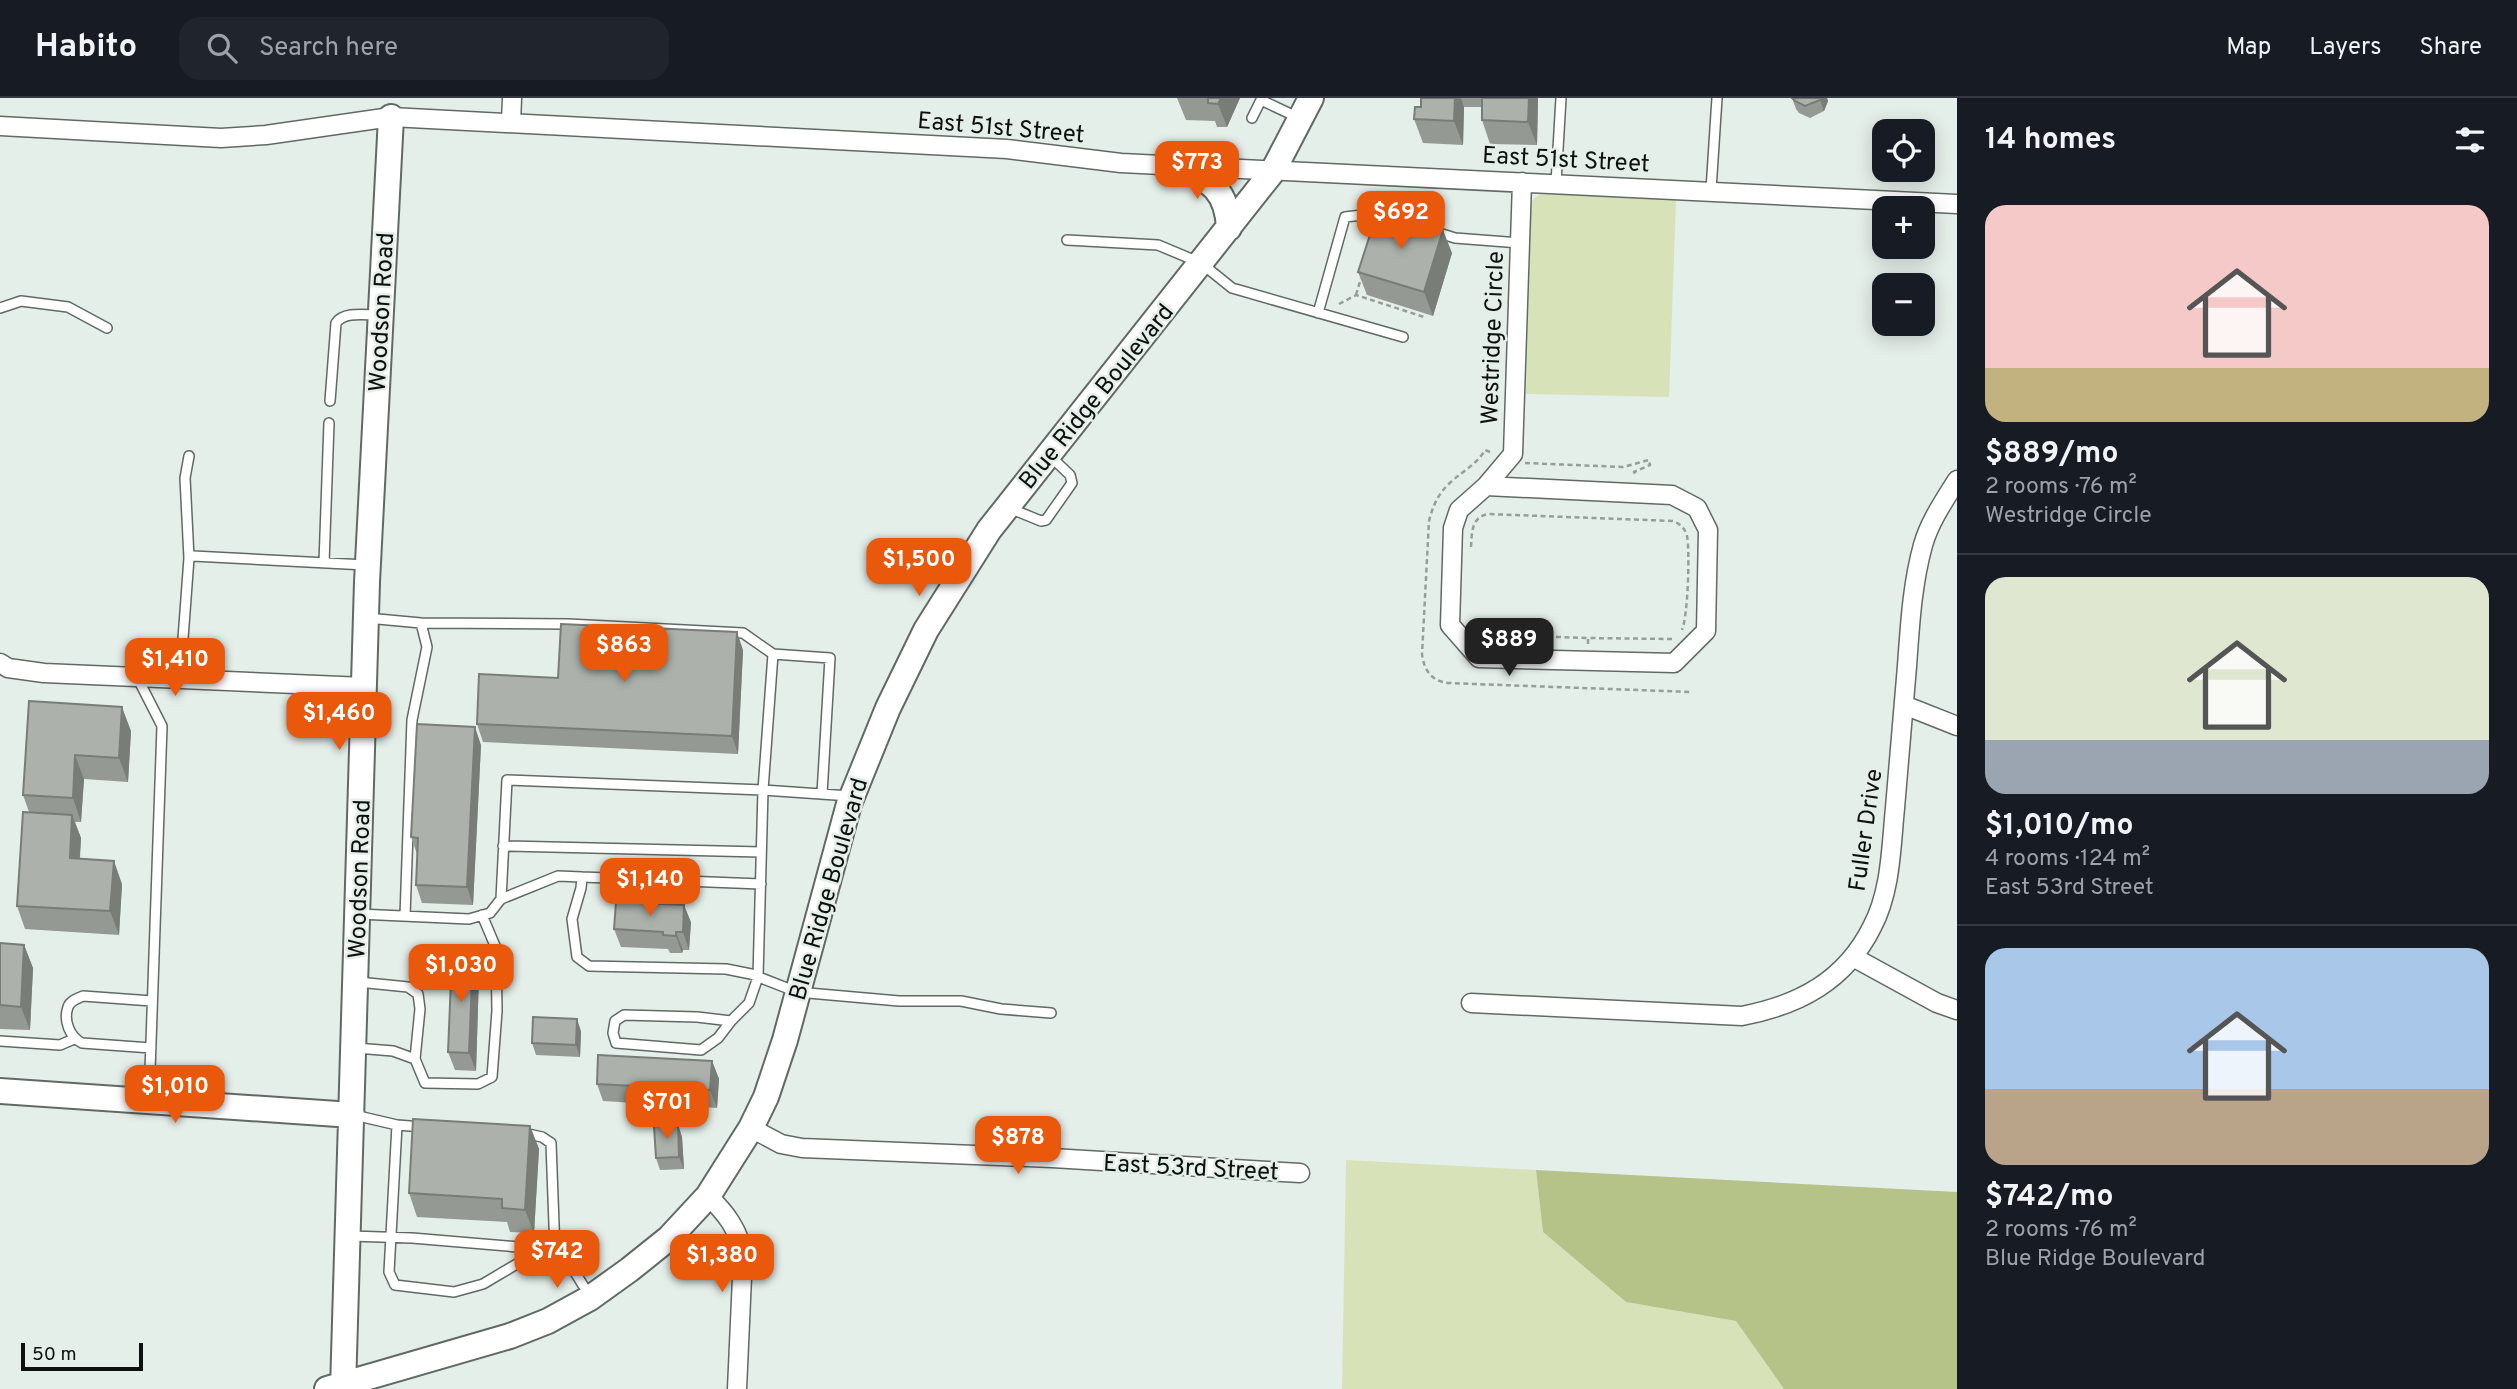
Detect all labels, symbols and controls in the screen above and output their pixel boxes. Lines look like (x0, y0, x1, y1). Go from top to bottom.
search box (179, 17, 669, 80)
text: Habito (35, 27, 137, 69)
icon: search (203, 29, 241, 67)
text: Search here (259, 32, 398, 65)
text: Map (2226, 33, 2271, 63)
text: Layers (2309, 33, 2381, 63)
text: Share (2419, 33, 2482, 63)
street label: East 51st Street (916, 107, 1086, 151)
map controls (1872, 119, 1935, 336)
button: locate (1872, 119, 1935, 182)
icon: filters (2451, 121, 2489, 159)
text: 14 homes (1985, 122, 2116, 159)
pin: $773 (1156, 141, 1238, 201)
street label: East 51st Street (1481, 142, 1650, 180)
text: $773 (1171, 149, 1223, 178)
pin: $692 (1360, 192, 1442, 251)
button: + (1872, 196, 1935, 259)
text: $692 (1373, 199, 1429, 228)
street label: Woodson Road (364, 232, 402, 393)
icon: home (2174, 250, 2300, 376)
street label: Westridge Circle (1476, 251, 1512, 425)
button: − (1872, 273, 1935, 336)
street label: Blue Ridge Boulevard (1014, 298, 1182, 496)
text: $889/mo (1985, 436, 2118, 473)
text: 2 rooms · 76 m² (1985, 473, 2137, 502)
text: Westridge Circle (1985, 502, 2152, 531)
pin: $1,500 (862, 538, 976, 598)
text: $1,500 (882, 546, 956, 575)
pin: $889 (1468, 618, 1550, 678)
icon: home (2174, 622, 2300, 748)
pin: $863 (583, 624, 665, 684)
text: $889 (1481, 626, 1537, 655)
text: $863 (596, 632, 652, 661)
pin: $1,410 (118, 638, 232, 698)
text: $1,410 (141, 646, 209, 675)
pin: $1,460 (282, 692, 396, 752)
text: $1,460 (302, 700, 376, 729)
street label: Fuller Drive (1844, 767, 1890, 894)
street label: Blue Ridge Boulevard (784, 775, 876, 1004)
street label: Woodson Road (343, 799, 379, 959)
text: $1,010/mo (1985, 808, 2133, 845)
text: 4 rooms · 124 m² (1985, 845, 2150, 874)
pin: $1,140 (593, 858, 707, 918)
text: $1,140 (616, 866, 684, 895)
text: East 53rd Street (1985, 874, 2154, 903)
pin: $1,030 (404, 944, 518, 1004)
text: $1,030 (425, 952, 497, 981)
icon: home (2174, 993, 2300, 1119)
pin: $1,010 (118, 1066, 232, 1125)
text: $1,010 (141, 1073, 209, 1102)
pin: $701 (626, 1082, 708, 1141)
text: $701 (642, 1089, 692, 1118)
pin: $878 (977, 1116, 1059, 1176)
text: $878 (991, 1124, 1045, 1153)
street label: East 53rd Street (1102, 1149, 1280, 1189)
text: $742/mo (1985, 1179, 2114, 1216)
text: 2 rooms · 76 m² (1985, 1216, 2137, 1245)
pin: $742 (516, 1230, 598, 1290)
pin: $1,380 (665, 1234, 779, 1294)
text: $742 (530, 1238, 584, 1267)
text: $1,380 (686, 1242, 758, 1271)
text: Blue Ridge Boulevard (1985, 1245, 2205, 1274)
scale bar (21, 1340, 144, 1372)
text: 50 m (32, 1343, 77, 1367)

